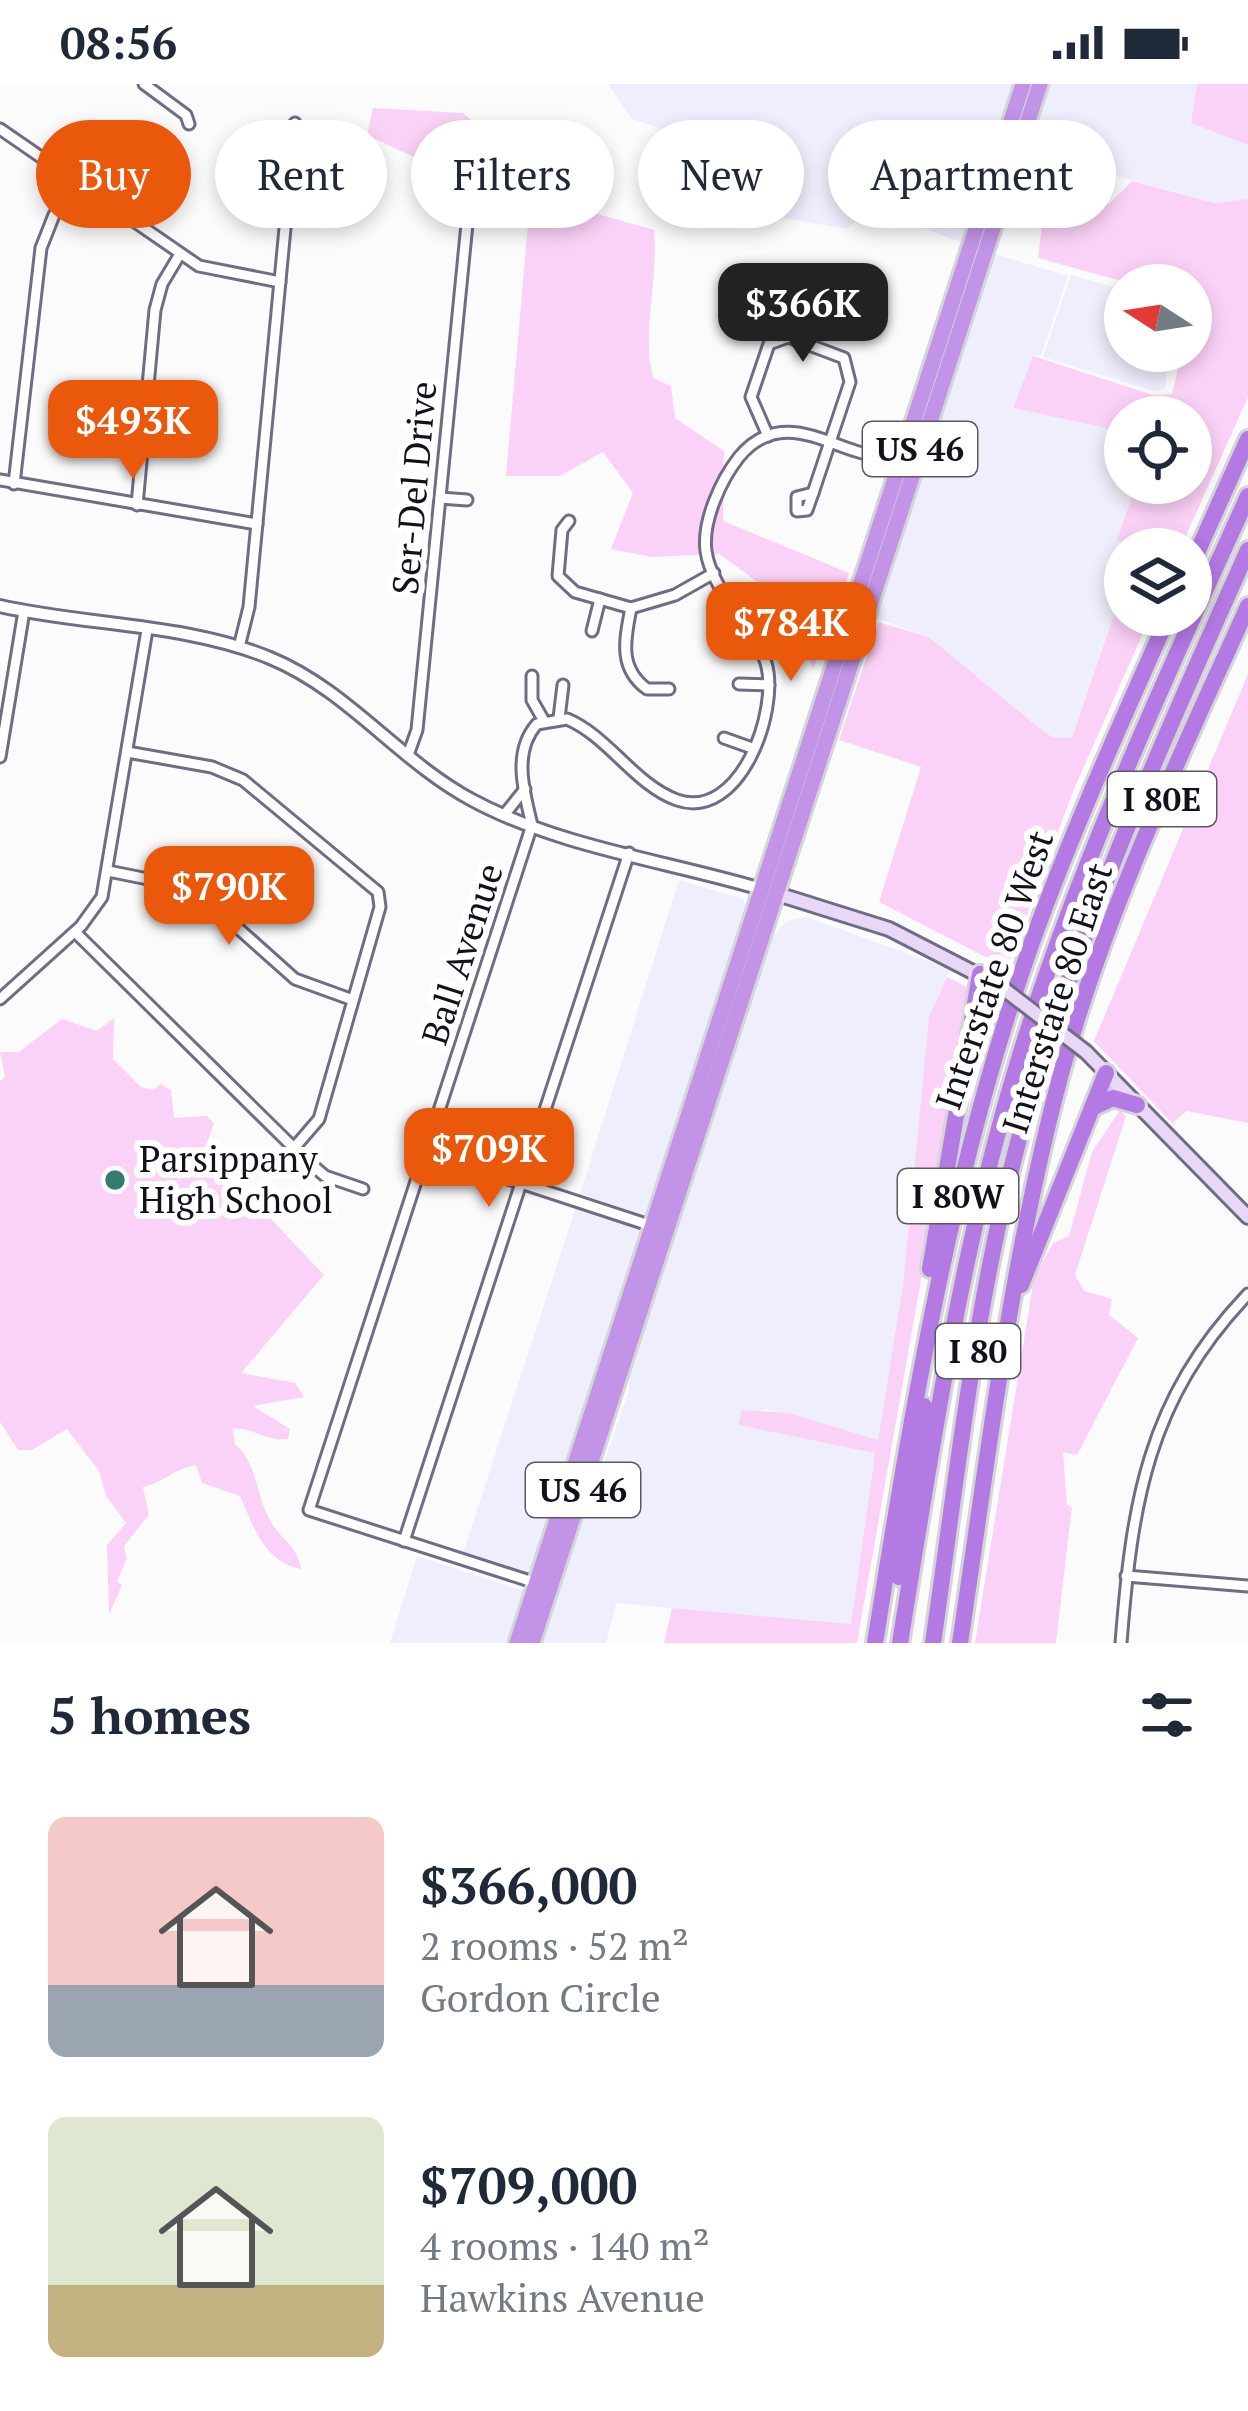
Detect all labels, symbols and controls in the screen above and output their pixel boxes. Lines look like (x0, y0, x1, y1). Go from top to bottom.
text: 08:56 (60, 12, 177, 72)
chip: Buy (36, 120, 191, 228)
chip: Rent (215, 120, 387, 228)
chip: Filters (411, 120, 614, 228)
chip: New (638, 120, 804, 228)
chip: Apartment (828, 120, 1116, 228)
pin: $366K (719, 263, 887, 365)
north arrow (1104, 264, 1212, 372)
map controls (1104, 264, 1212, 636)
text: $366K (745, 276, 861, 328)
street label: Ser-Del Drive (381, 379, 446, 597)
pin: $493K (49, 380, 217, 482)
text: $493K (75, 393, 191, 445)
button: locate (1104, 396, 1212, 504)
road number: US 46 (863, 422, 977, 476)
button: layers (1104, 528, 1212, 636)
pin: $784K (707, 582, 875, 684)
text: $784K (733, 595, 849, 647)
road number: I 80E (1108, 772, 1216, 826)
street label: Interstate 80 West (924, 824, 1063, 1116)
pin: $790K (145, 846, 313, 948)
street label: Ball Avenue (410, 857, 513, 1050)
street label: Interstate 80 East (991, 857, 1122, 1139)
text: $790K (171, 859, 287, 911)
pin: $709K (405, 1108, 573, 1210)
text: $709K (431, 1121, 547, 1173)
place label: Parsippany High School (139, 1135, 333, 1223)
marker: Parsippany High School (102, 1167, 128, 1193)
road number: I 80W (898, 1169, 1018, 1223)
road number: I 80 (936, 1324, 1020, 1378)
road number: US 46 (526, 1463, 640, 1517)
text: 5 homes (48, 1681, 251, 1749)
icon: filters (1134, 1682, 1200, 1748)
text: $366,000 (420, 1851, 637, 1919)
icon: home (144, 1865, 288, 2009)
text: 2 rooms · 52 m² (420, 1919, 689, 1971)
text: Gordon Circle (420, 1971, 661, 2023)
text: $709,000 (420, 2151, 637, 2219)
icon: home (144, 2165, 288, 2309)
text: 4 rooms · 140 m² (420, 2219, 710, 2271)
text: Hawkins Avenue (420, 2271, 705, 2323)

